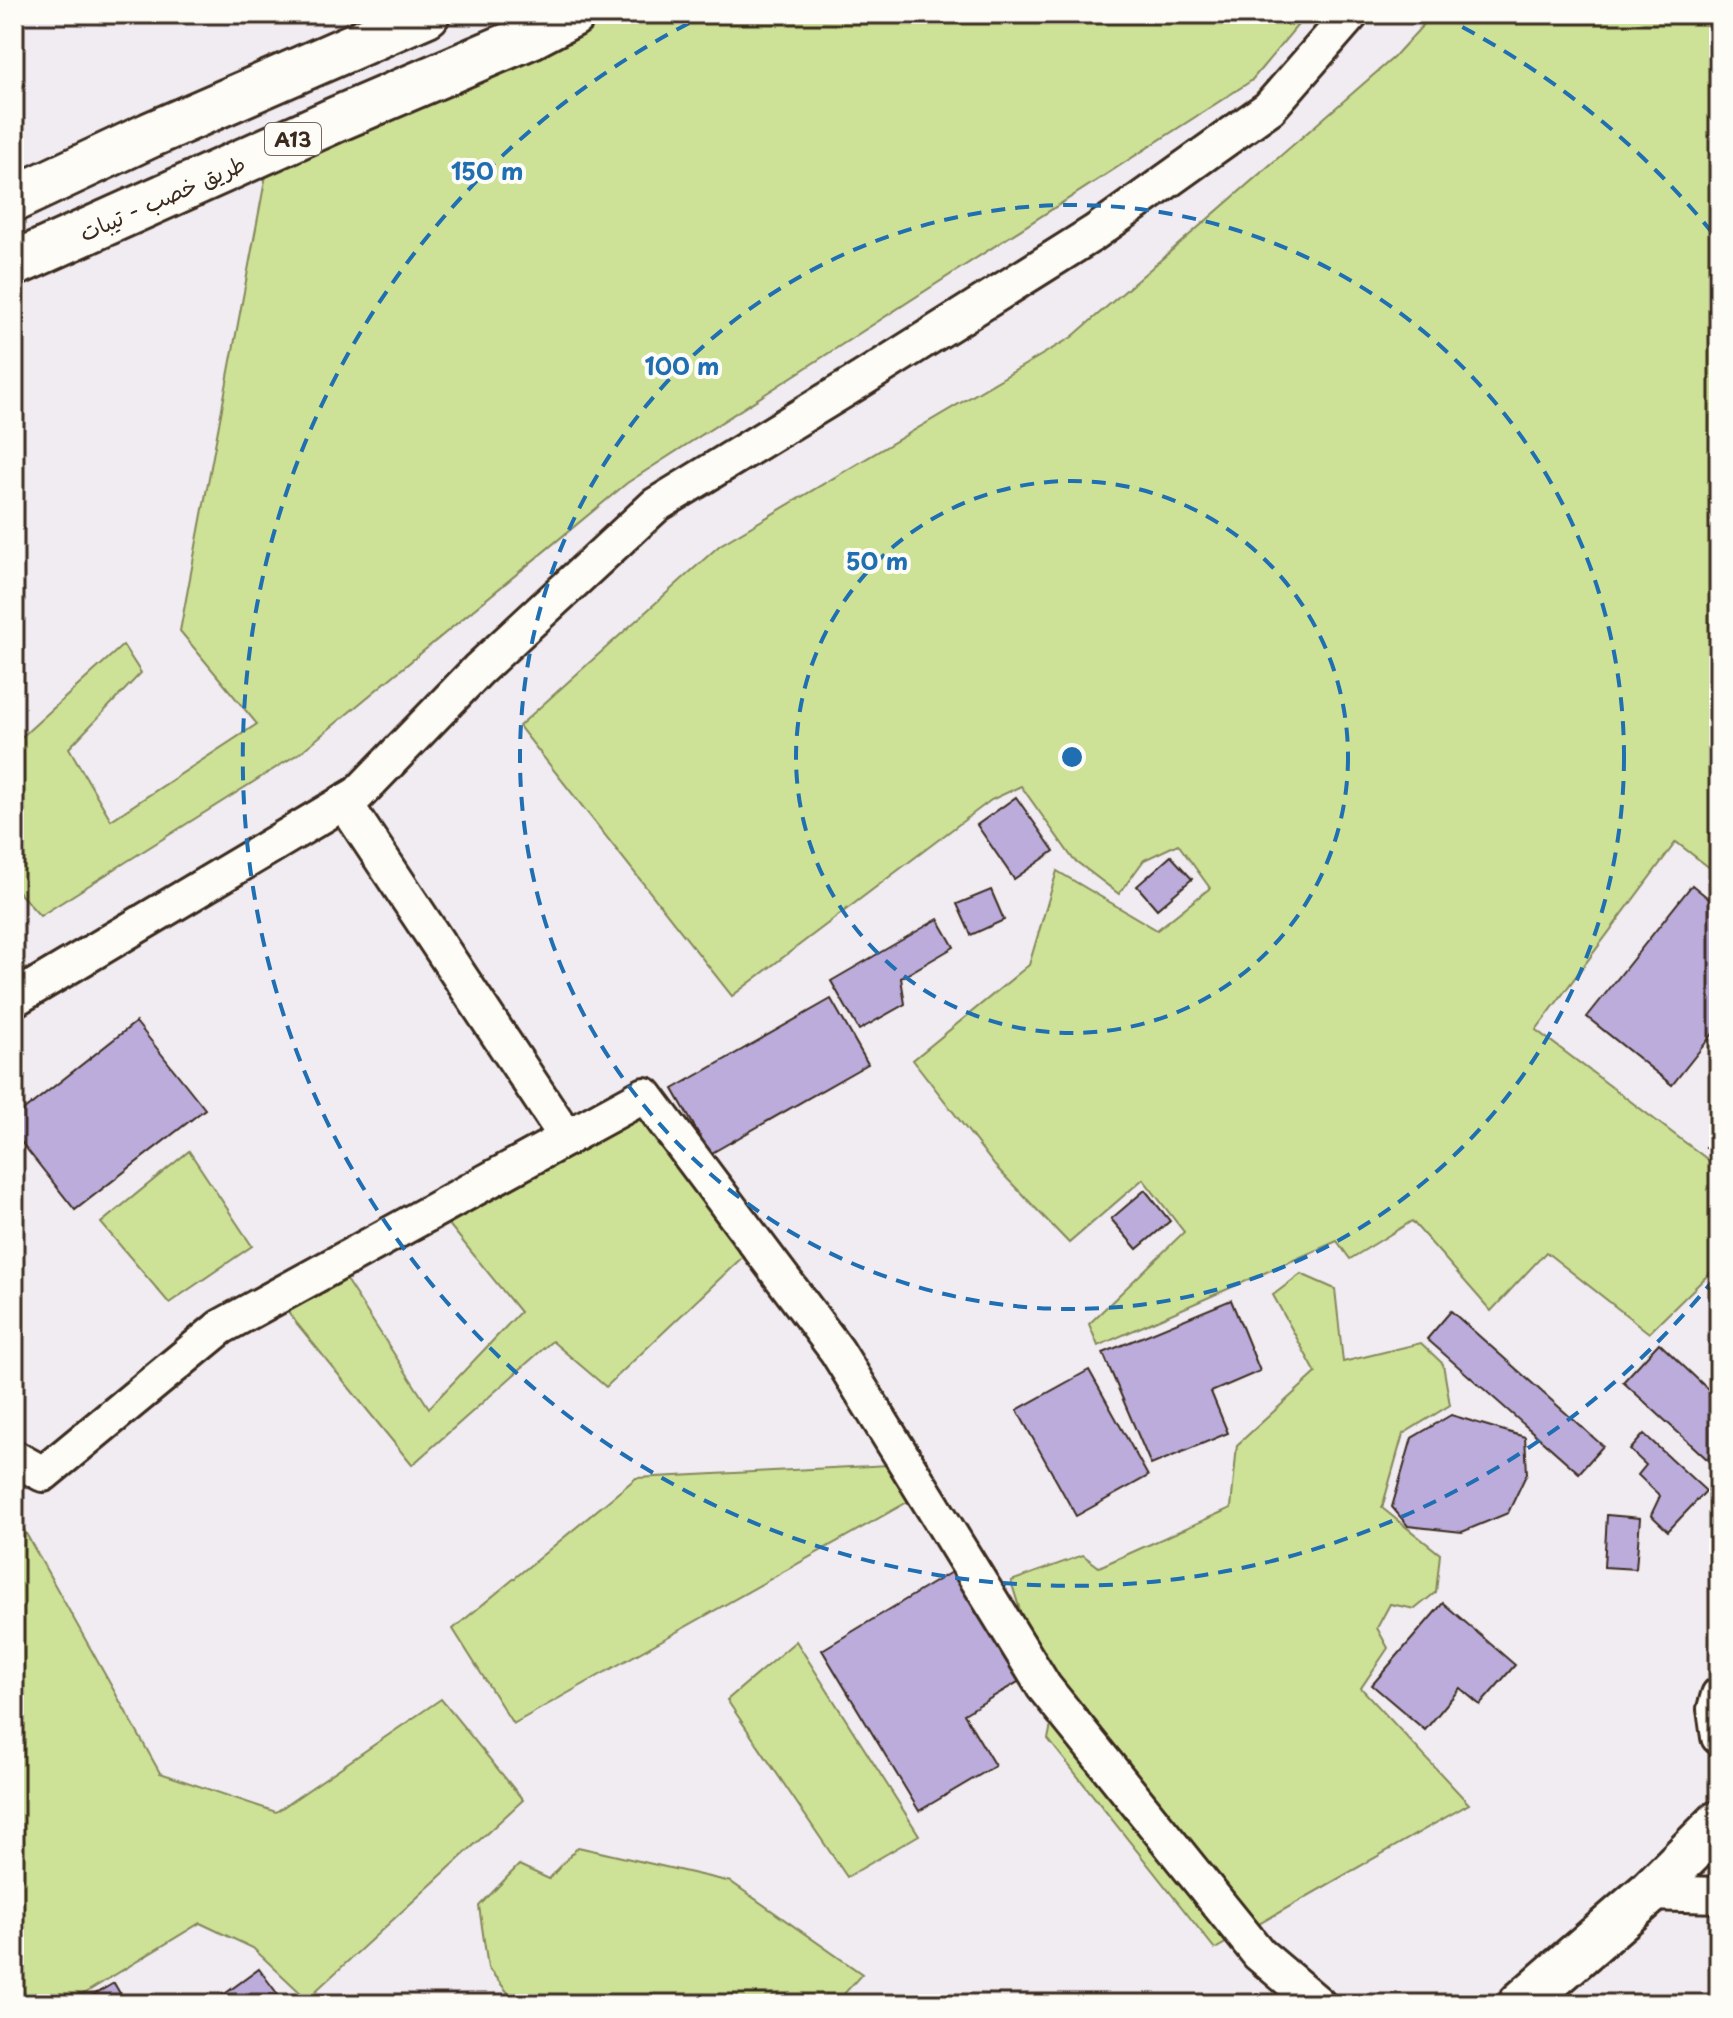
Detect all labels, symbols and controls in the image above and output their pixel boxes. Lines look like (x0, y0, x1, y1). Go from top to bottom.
road number: A13 (265, 123, 321, 155)
street label: طريق خصب - تيبات (74, 146, 250, 248)
text: 150 m (451, 152, 523, 188)
text: 100 m (645, 347, 719, 383)
text: 50 m (846, 542, 908, 578)
centre of rings (1058, 743, 1086, 771)

